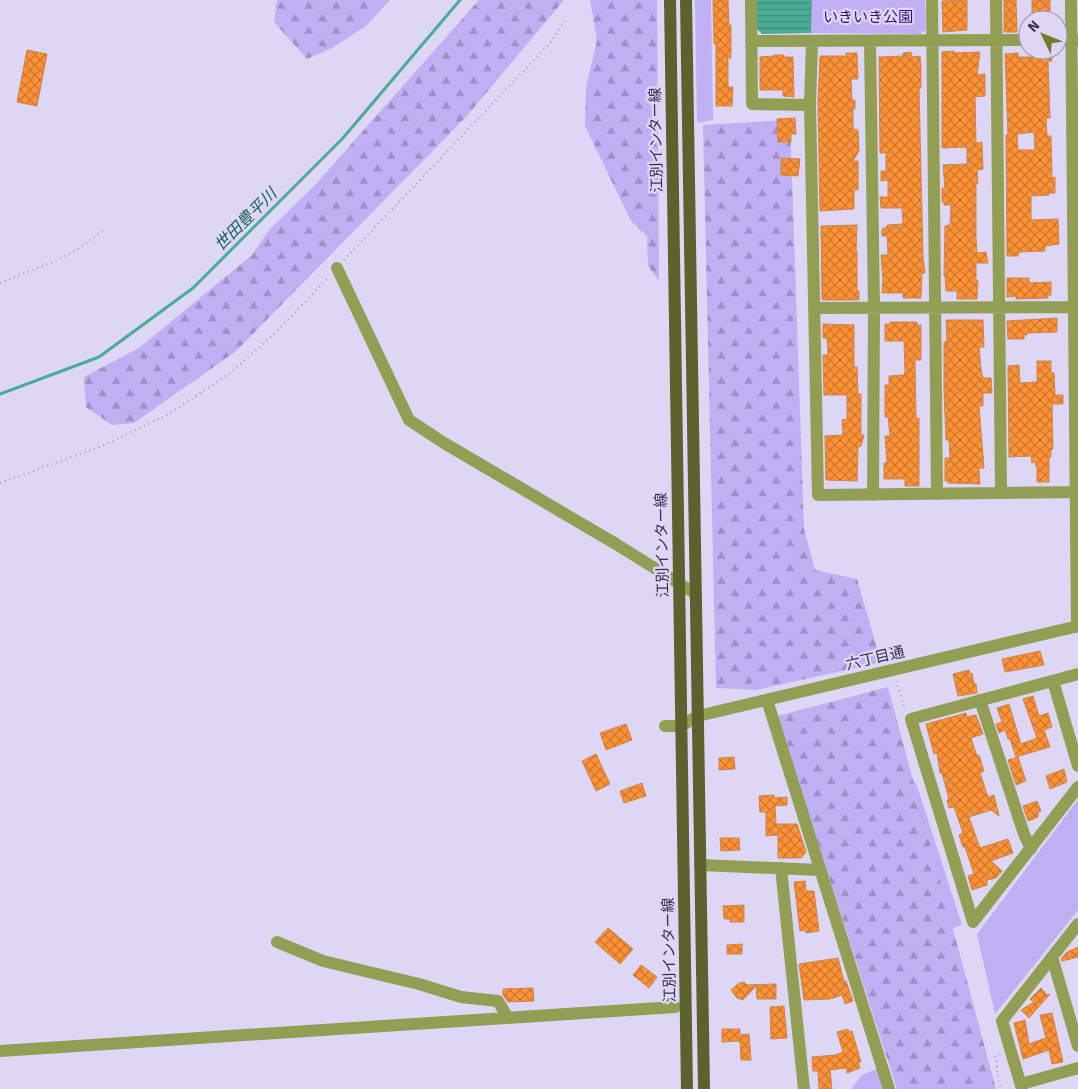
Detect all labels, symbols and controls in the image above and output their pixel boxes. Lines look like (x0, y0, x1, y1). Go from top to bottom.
park label: いきいき公園 (823, 8, 913, 26)
north arrow (1018, 10, 1068, 60)
text: N (1024, 17, 1043, 36)
street label: 江別インター線 (646, 87, 666, 193)
water label: 世田豊平川 (210, 183, 282, 255)
street label: 江別インター線 (652, 492, 672, 598)
street label: 六丁目通 (844, 642, 906, 674)
street label: 江別インター線 (659, 897, 679, 1003)

